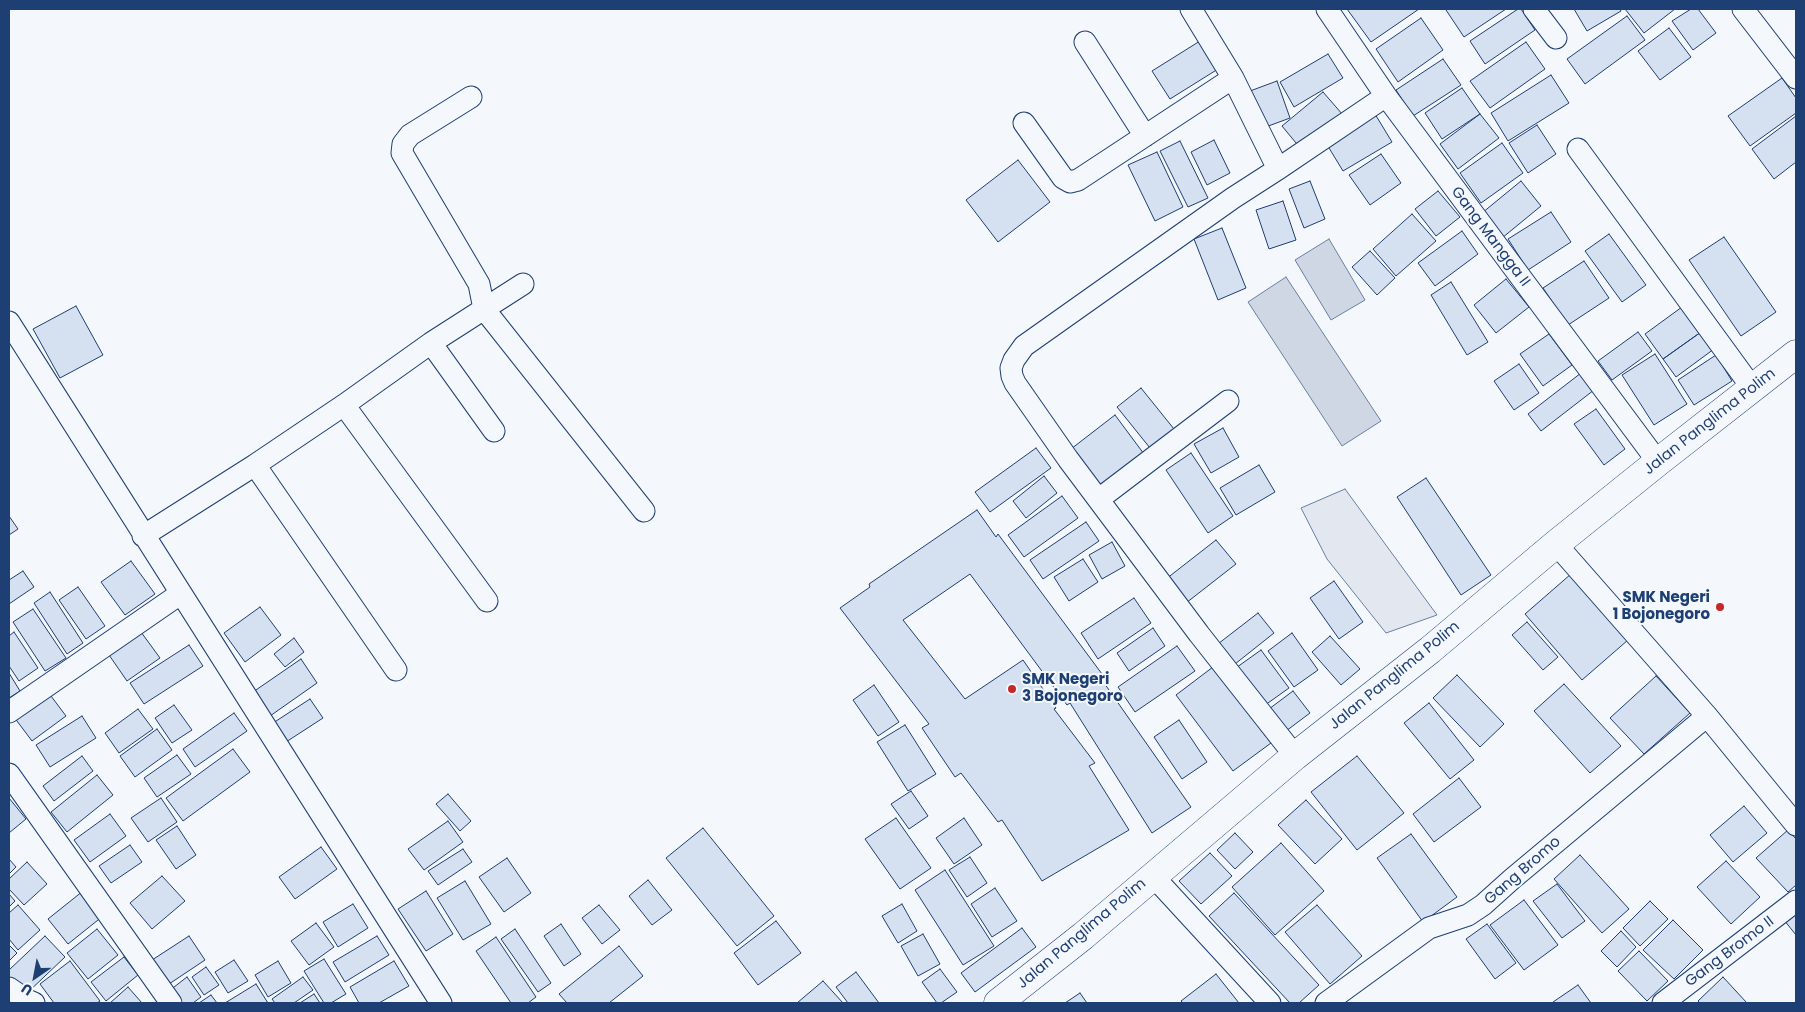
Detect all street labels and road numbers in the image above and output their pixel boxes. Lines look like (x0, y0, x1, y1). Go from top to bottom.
street label: Gang Mangga II (1447, 184, 1533, 290)
street label: Jalan Panglima Polim (1641, 365, 1779, 479)
street label: Jalan Panglima Polim (1326, 618, 1464, 734)
street label: Gang Bromo (1481, 833, 1565, 909)
street label: Jalan Panglima Polim (1014, 875, 1150, 993)
street label: Gang Bromo II (1682, 913, 1778, 991)

